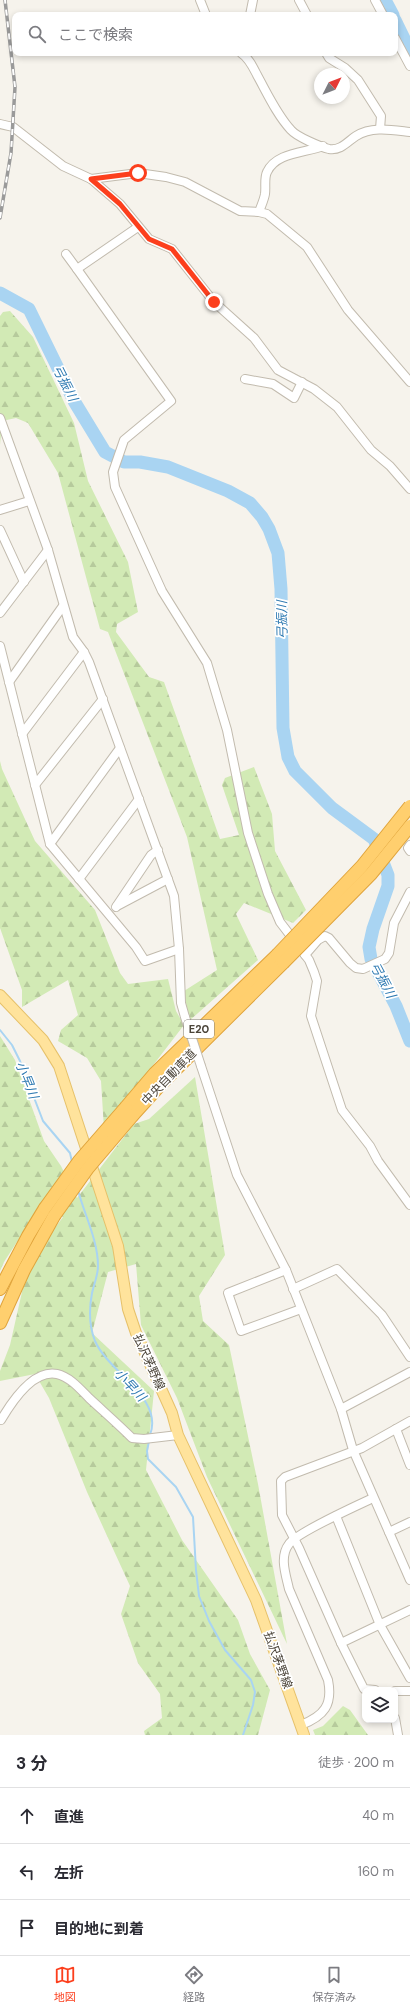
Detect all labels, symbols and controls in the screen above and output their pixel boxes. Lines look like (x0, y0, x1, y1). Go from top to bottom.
search box (12, 12, 398, 56)
icon: search (26, 23, 48, 45)
text: ここで検索 (58, 25, 133, 45)
north arrow (314, 68, 350, 104)
route start (129, 164, 147, 182)
route end (205, 293, 223, 311)
water label: 弓振川 (49, 362, 82, 406)
water label: 弓振川 (273, 598, 291, 640)
water label: 弓振川 (366, 959, 401, 1003)
road number: E20 (184, 1020, 214, 1038)
street label: 中央自動車道 (138, 1046, 200, 1108)
water label: 小早川 (12, 1059, 43, 1103)
street label: 払沢茅野線 (129, 1331, 169, 1393)
water label: 小早川 (110, 1365, 151, 1407)
street label: 払沢茅野線 (260, 1629, 296, 1691)
map controls (362, 1687, 398, 1723)
button: layers (362, 1687, 398, 1723)
text: 3 分 (16, 1752, 47, 1774)
text: 徒歩 · 200 m (318, 1754, 394, 1771)
icon: ahead (16, 1805, 38, 1827)
text: 直進 (54, 1807, 84, 1827)
text: 40 m (362, 1807, 394, 1824)
icon: left (16, 1861, 38, 1883)
text: 左折 (54, 1863, 84, 1883)
text: 160 m (358, 1863, 394, 1880)
icon: arrive (16, 1917, 38, 1939)
text: 目的地に到着 (54, 1919, 144, 1939)
tab: 地図 (54, 1964, 76, 2004)
tab: 経路 (183, 1964, 205, 2004)
tab: 保存済み (312, 1964, 356, 2004)

